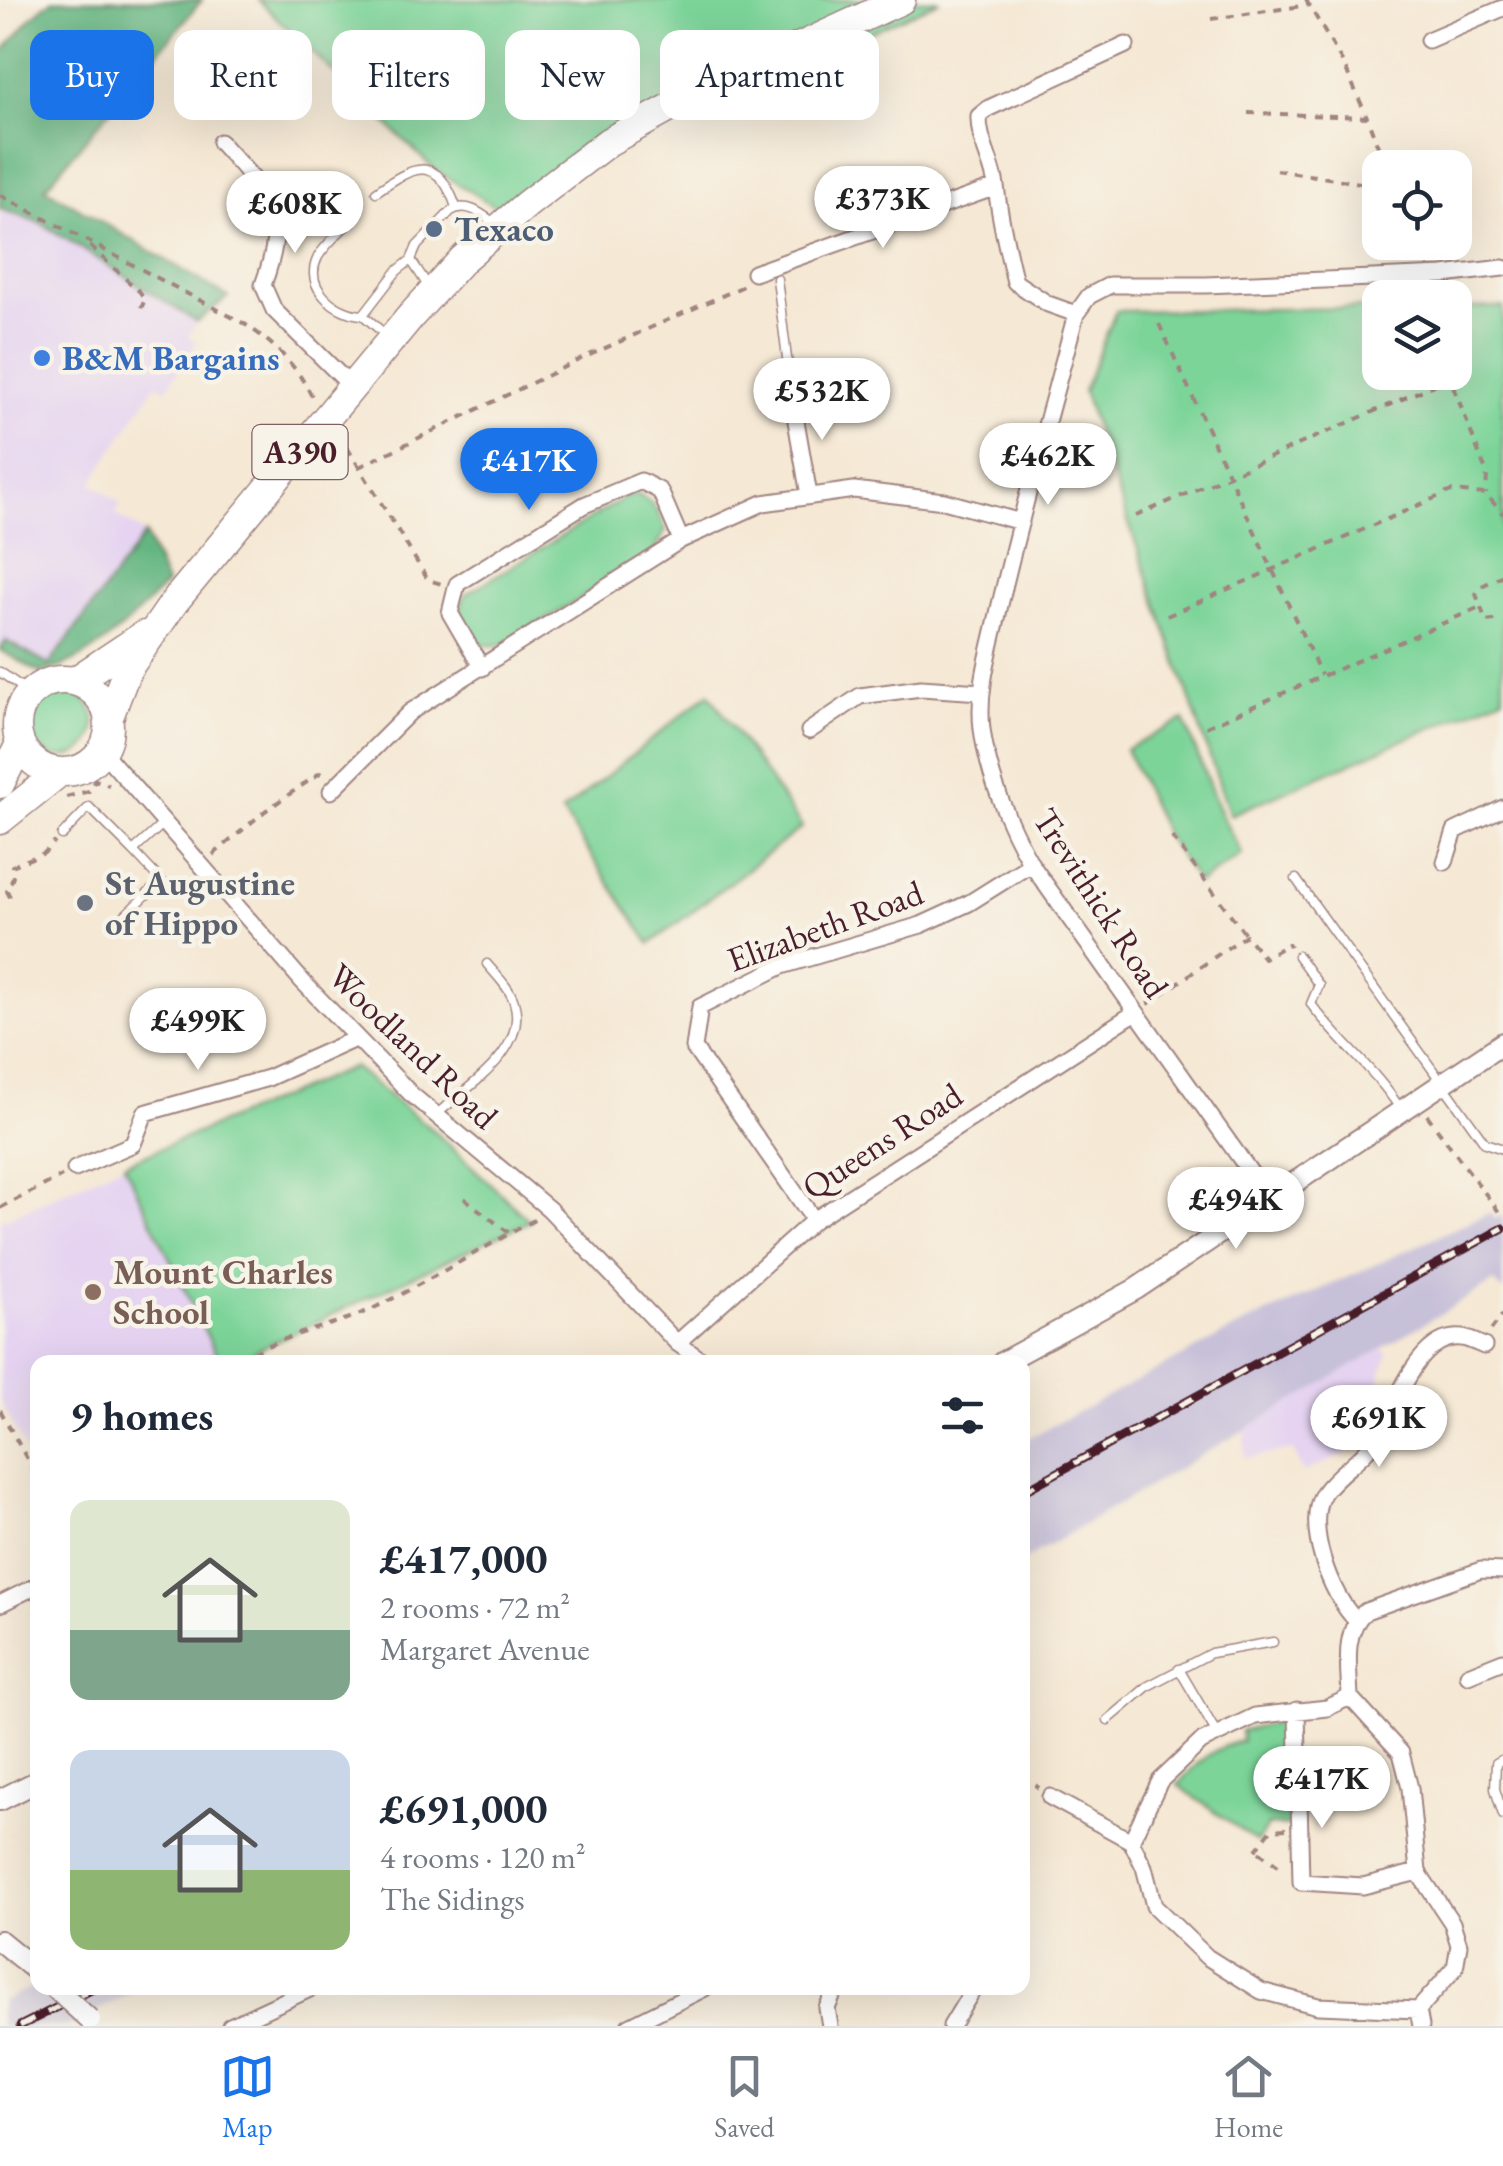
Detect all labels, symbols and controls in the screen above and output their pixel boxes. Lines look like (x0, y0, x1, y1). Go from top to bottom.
chip: Buy (30, 30, 154, 120)
chip: Rent (174, 30, 312, 120)
chip: Filters (332, 30, 485, 120)
chip: New (505, 30, 640, 120)
chip: Apartment (660, 30, 879, 120)
map controls (1362, 150, 1472, 390)
button: locate (1362, 150, 1472, 260)
pin: £373K (813, 166, 953, 251)
pin: £608K (225, 171, 365, 256)
text: £373K (836, 177, 930, 219)
text: £608K (248, 182, 342, 224)
place label: Texaco (454, 206, 554, 251)
marker: Texaco (423, 218, 445, 240)
button: layers (1362, 280, 1472, 390)
place label: B&M Bargains (62, 335, 280, 380)
marker: B&M Bargains (31, 347, 53, 369)
pin: £532K (752, 358, 892, 443)
text: £532K (775, 369, 869, 411)
pin: £462K (978, 423, 1118, 508)
road number: A390 (252, 425, 348, 479)
pin: £417K (459, 428, 599, 513)
text: £462K (1001, 434, 1095, 476)
text: £417K (482, 439, 576, 481)
street label: Trevithick Road (1023, 799, 1180, 1007)
place label: St Augustine of Hippo (105, 860, 295, 945)
street label: Elizabeth Road (721, 869, 929, 982)
marker: St Augustine of Hippo (74, 892, 96, 914)
street label: Woodland Road (319, 953, 508, 1138)
pin: £499K (128, 988, 268, 1073)
text: £499K (151, 999, 245, 1041)
street label: Queens Road (793, 1072, 971, 1209)
pin: £494K (1166, 1167, 1306, 1252)
text: £494K (1189, 1178, 1283, 1220)
place label: Mount Charles School (113, 1249, 333, 1334)
marker: Mount Charles School (82, 1281, 104, 1303)
pin: £691K (1309, 1385, 1449, 1470)
text: 9 homes (70, 1388, 213, 1443)
icon: filters (935, 1388, 990, 1443)
text: £691K (1332, 1396, 1426, 1438)
text: £417,000 (380, 1531, 548, 1586)
icon: home (150, 1540, 270, 1660)
text: 2 rooms · 72 m² (380, 1586, 570, 1628)
text: Margaret Avenue (380, 1628, 590, 1670)
pin: £417K (1252, 1746, 1392, 1831)
text: £417K (1275, 1757, 1369, 1799)
text: £691,000 (380, 1781, 548, 1836)
icon: home (150, 1790, 270, 1910)
text: 4 rooms · 120 m² (380, 1836, 586, 1878)
text: The Sidings (380, 1878, 525, 1920)
tab: Map (220, 2049, 275, 2145)
tab: Saved (714, 2049, 774, 2145)
tab: Home (1214, 2049, 1283, 2145)

